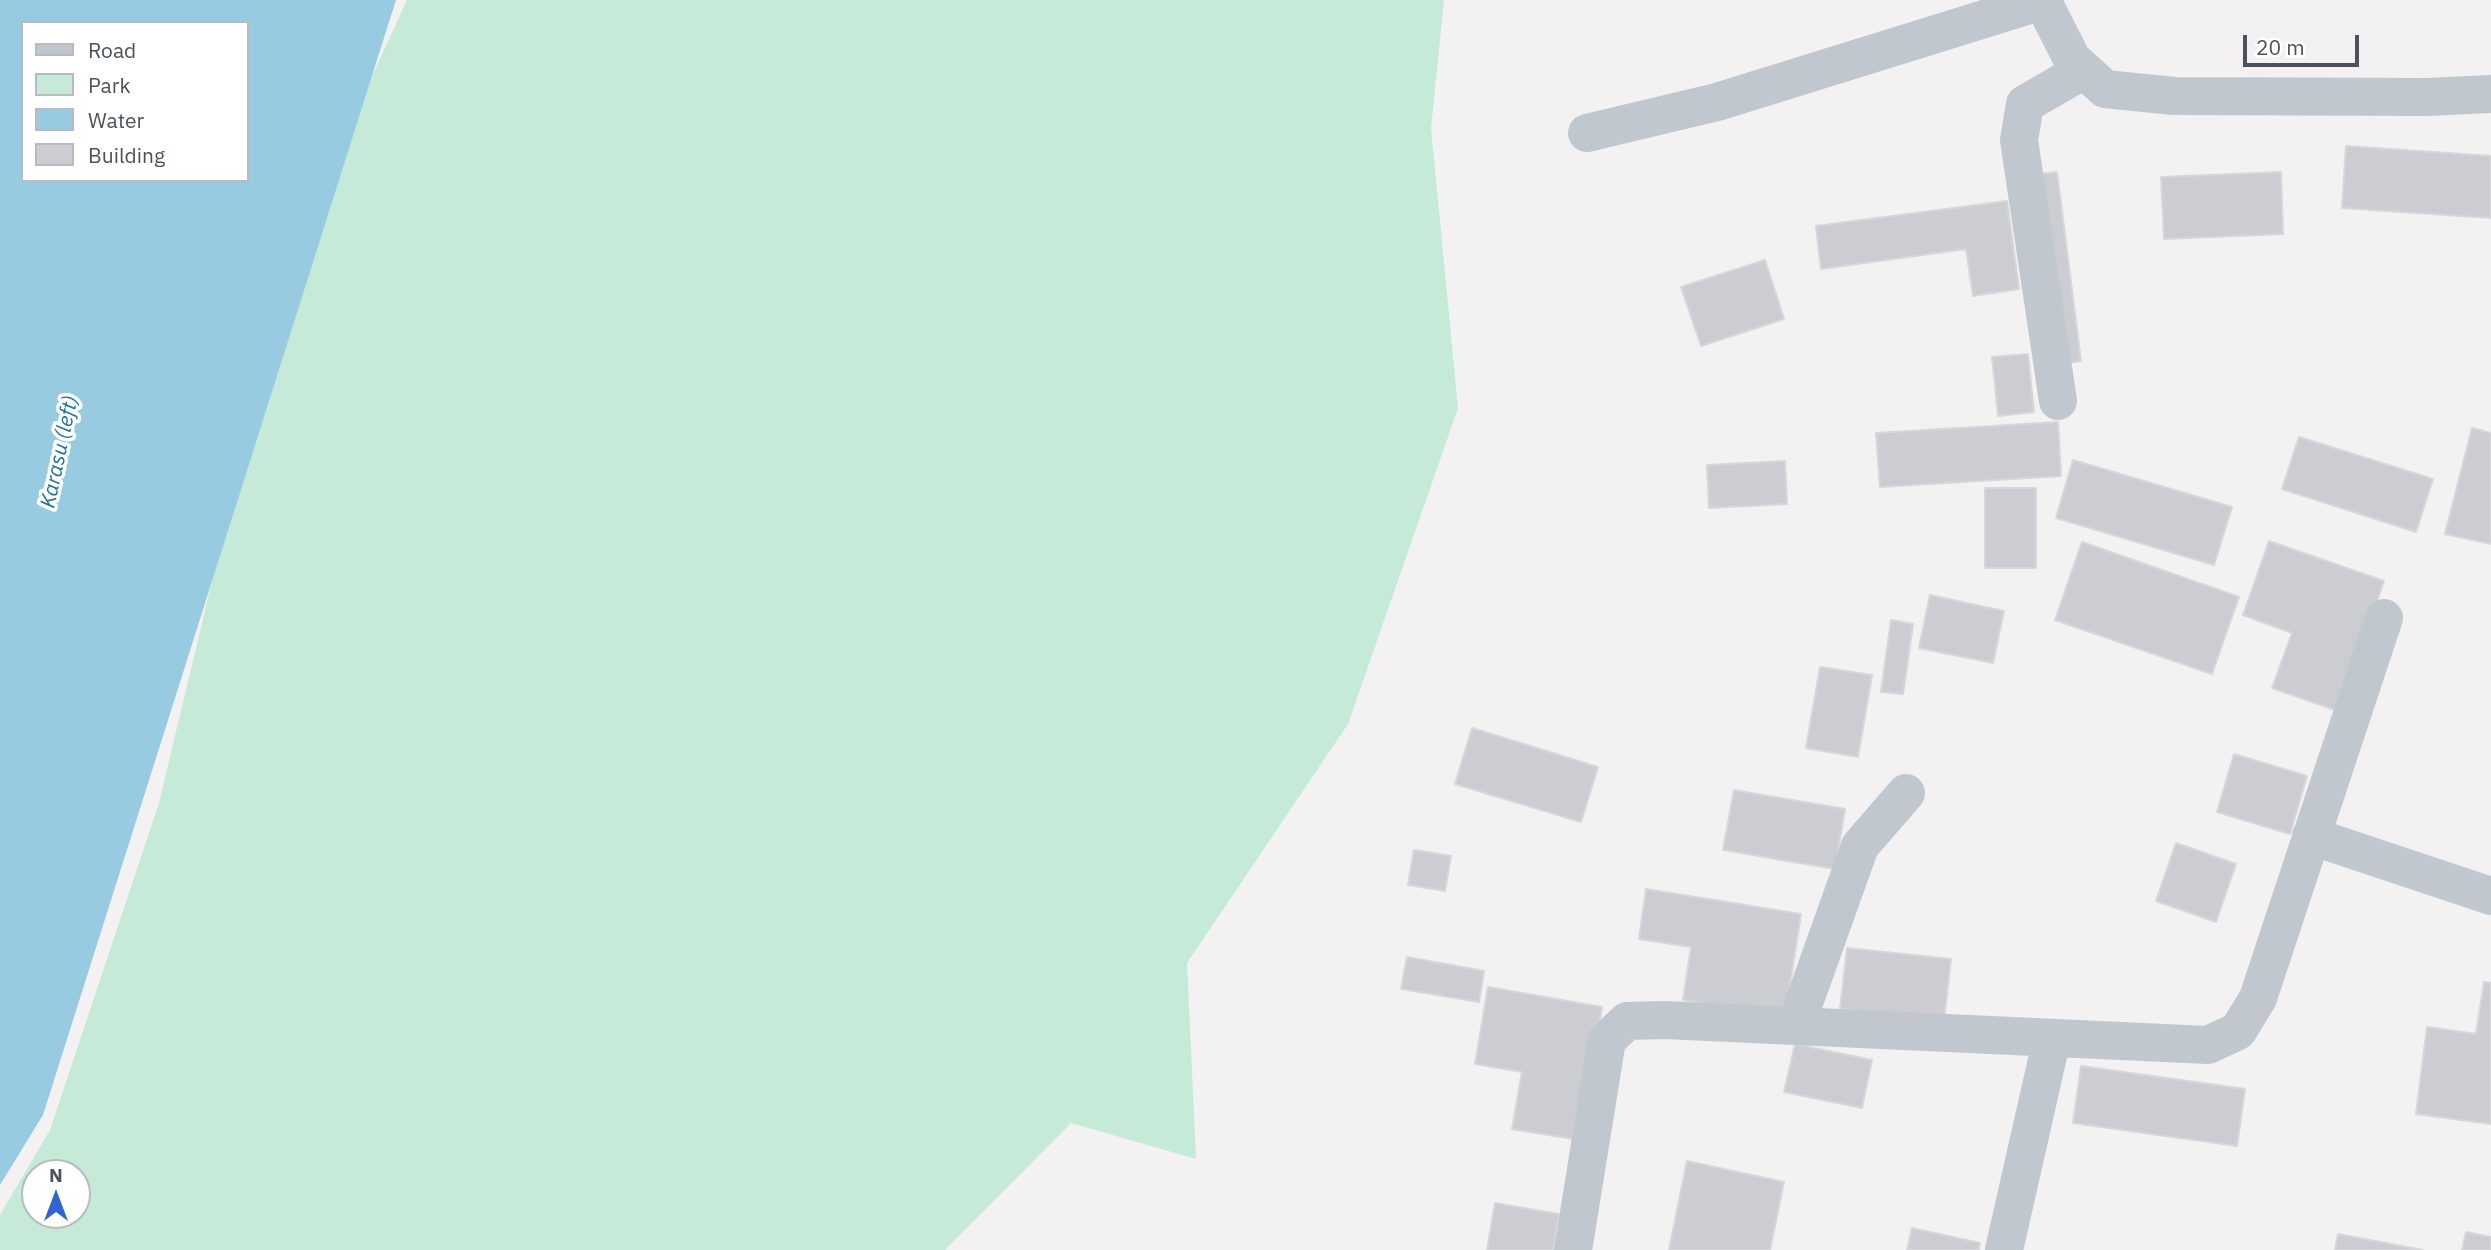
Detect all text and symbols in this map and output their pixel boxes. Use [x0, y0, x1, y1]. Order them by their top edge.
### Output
legend [21, 21, 248, 182]
scale bar [2246, 21, 2362, 65]
text: 20 m [2256, 33, 2305, 61]
text: Road [88, 36, 136, 64]
text: Park [88, 71, 131, 99]
text: Water [88, 106, 144, 134]
text: Building [88, 141, 165, 169]
water label: Karasu (left) [36, 394, 84, 510]
north arrow [21, 1159, 91, 1229]
text: N [49, 1163, 63, 1187]

